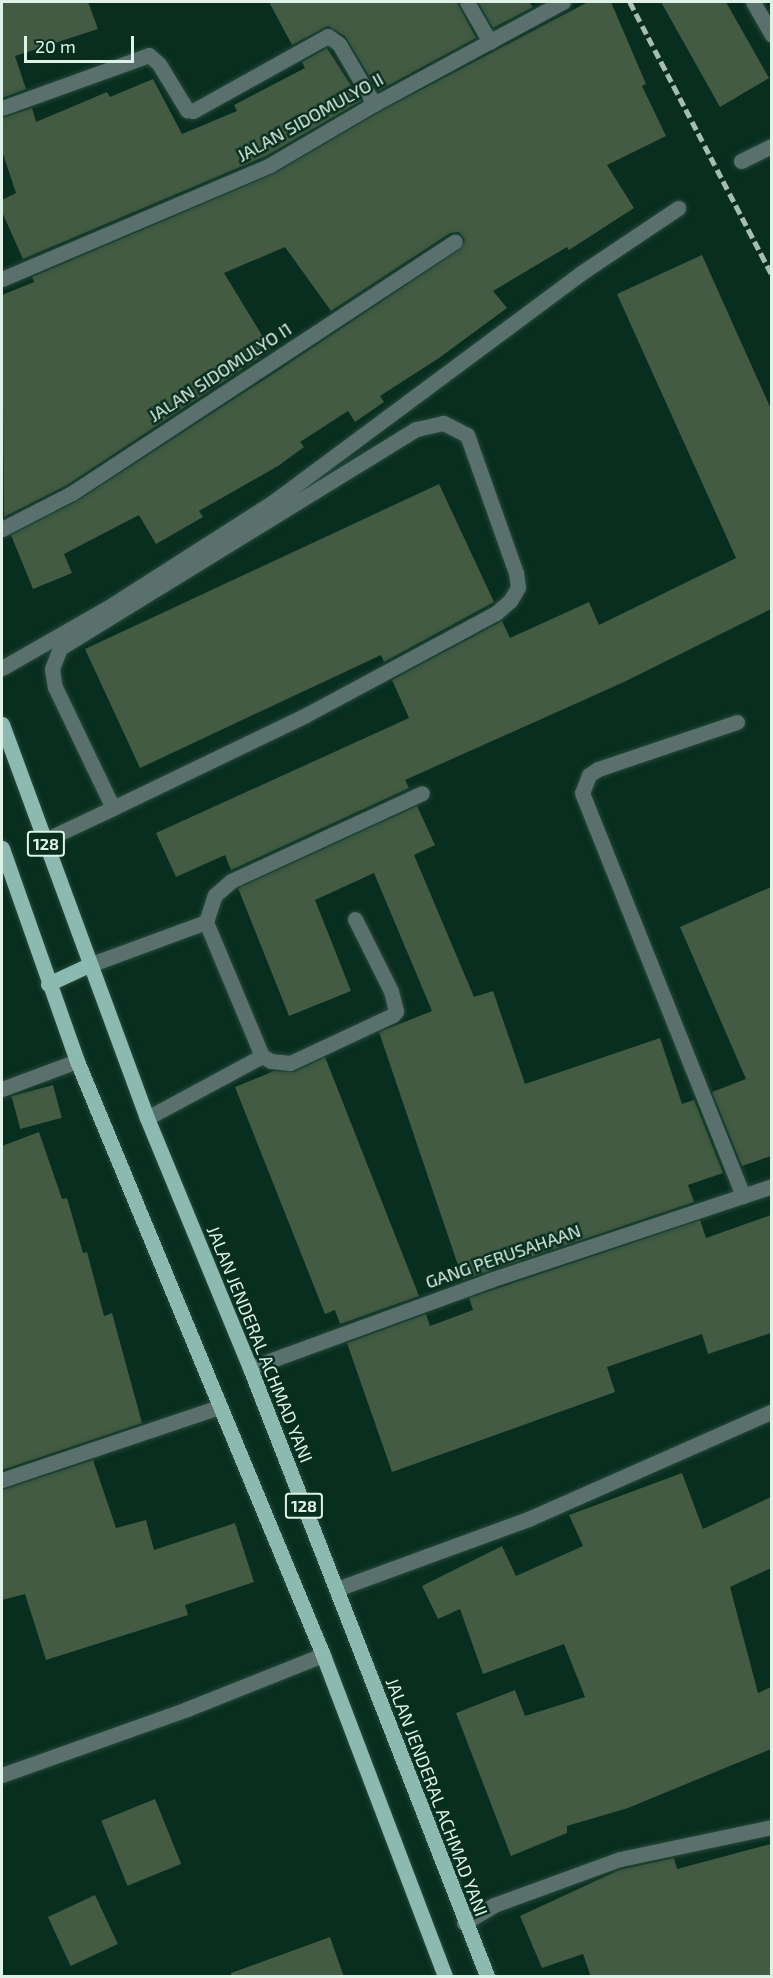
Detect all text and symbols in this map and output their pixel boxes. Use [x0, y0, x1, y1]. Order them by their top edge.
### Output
scale bar [27, 24, 136, 62]
text: 20 m [35, 35, 76, 57]
street label: JALAN SIDOMULYO II [233, 68, 387, 166]
street label: JALAN SIDOMULYO I1 [144, 318, 296, 426]
road number: 128 [26, 831, 66, 857]
street label: GANG PERUSAHAAN [423, 1219, 583, 1293]
street label: JALAN JENDERAL ACHMAD YANI [202, 1222, 318, 1466]
road number: 128 [284, 1493, 324, 1519]
street label: JALAN JENDERAL ACHMAD YANI [381, 1674, 493, 1920]

